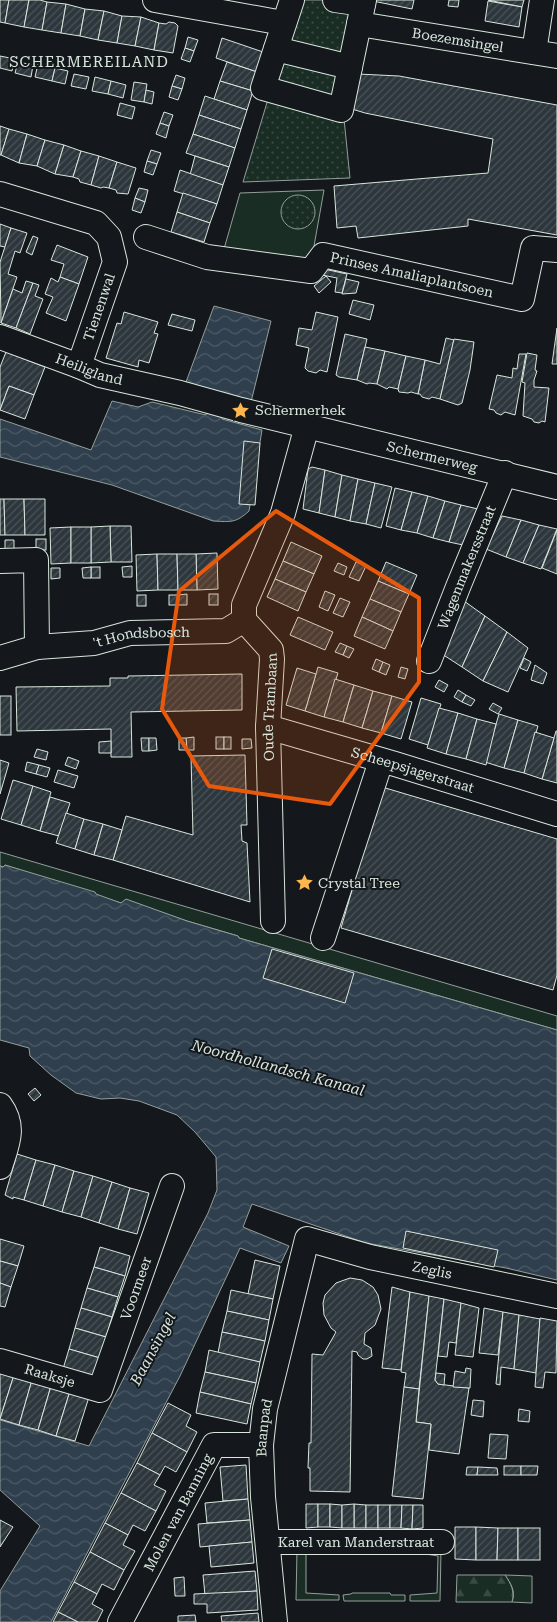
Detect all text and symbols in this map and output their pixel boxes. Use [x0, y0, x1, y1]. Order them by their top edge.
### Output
street label: Boezemsingel [411, 25, 505, 55]
district label: SCHERMEREILAND [9, 53, 169, 71]
street label: Prinses Amaliaplantsoen [329, 249, 495, 300]
street label: Tienenwal [80, 270, 118, 343]
street label: Heiligland [53, 350, 124, 388]
place icon: Schermerhek [231, 400, 251, 420]
place label: Schermerhek [255, 402, 346, 418]
street label: Schermerweg [385, 438, 479, 475]
street label: Wagenmakersstraat [434, 503, 499, 631]
street label: 't Hondsbosch [91, 624, 190, 651]
street label: Oude Trambaan [260, 652, 280, 761]
street label: Scheepsjagerstraat [350, 744, 476, 796]
place icon: Crystal Tree [294, 873, 314, 893]
place label: Crystal Tree [318, 875, 400, 891]
water label: Noordhollandsch Kanaal [189, 1036, 367, 1100]
street label: Voormeer [117, 1254, 155, 1322]
street label: Zeglis [411, 1258, 454, 1282]
water label: Baansingel [126, 1309, 180, 1389]
street label: Raaksje [23, 1361, 77, 1390]
street label: Baanpad [253, 1397, 275, 1457]
street label: Molen van Banning [140, 1451, 216, 1574]
street label: Karel van Manderstraat [278, 1534, 434, 1550]

